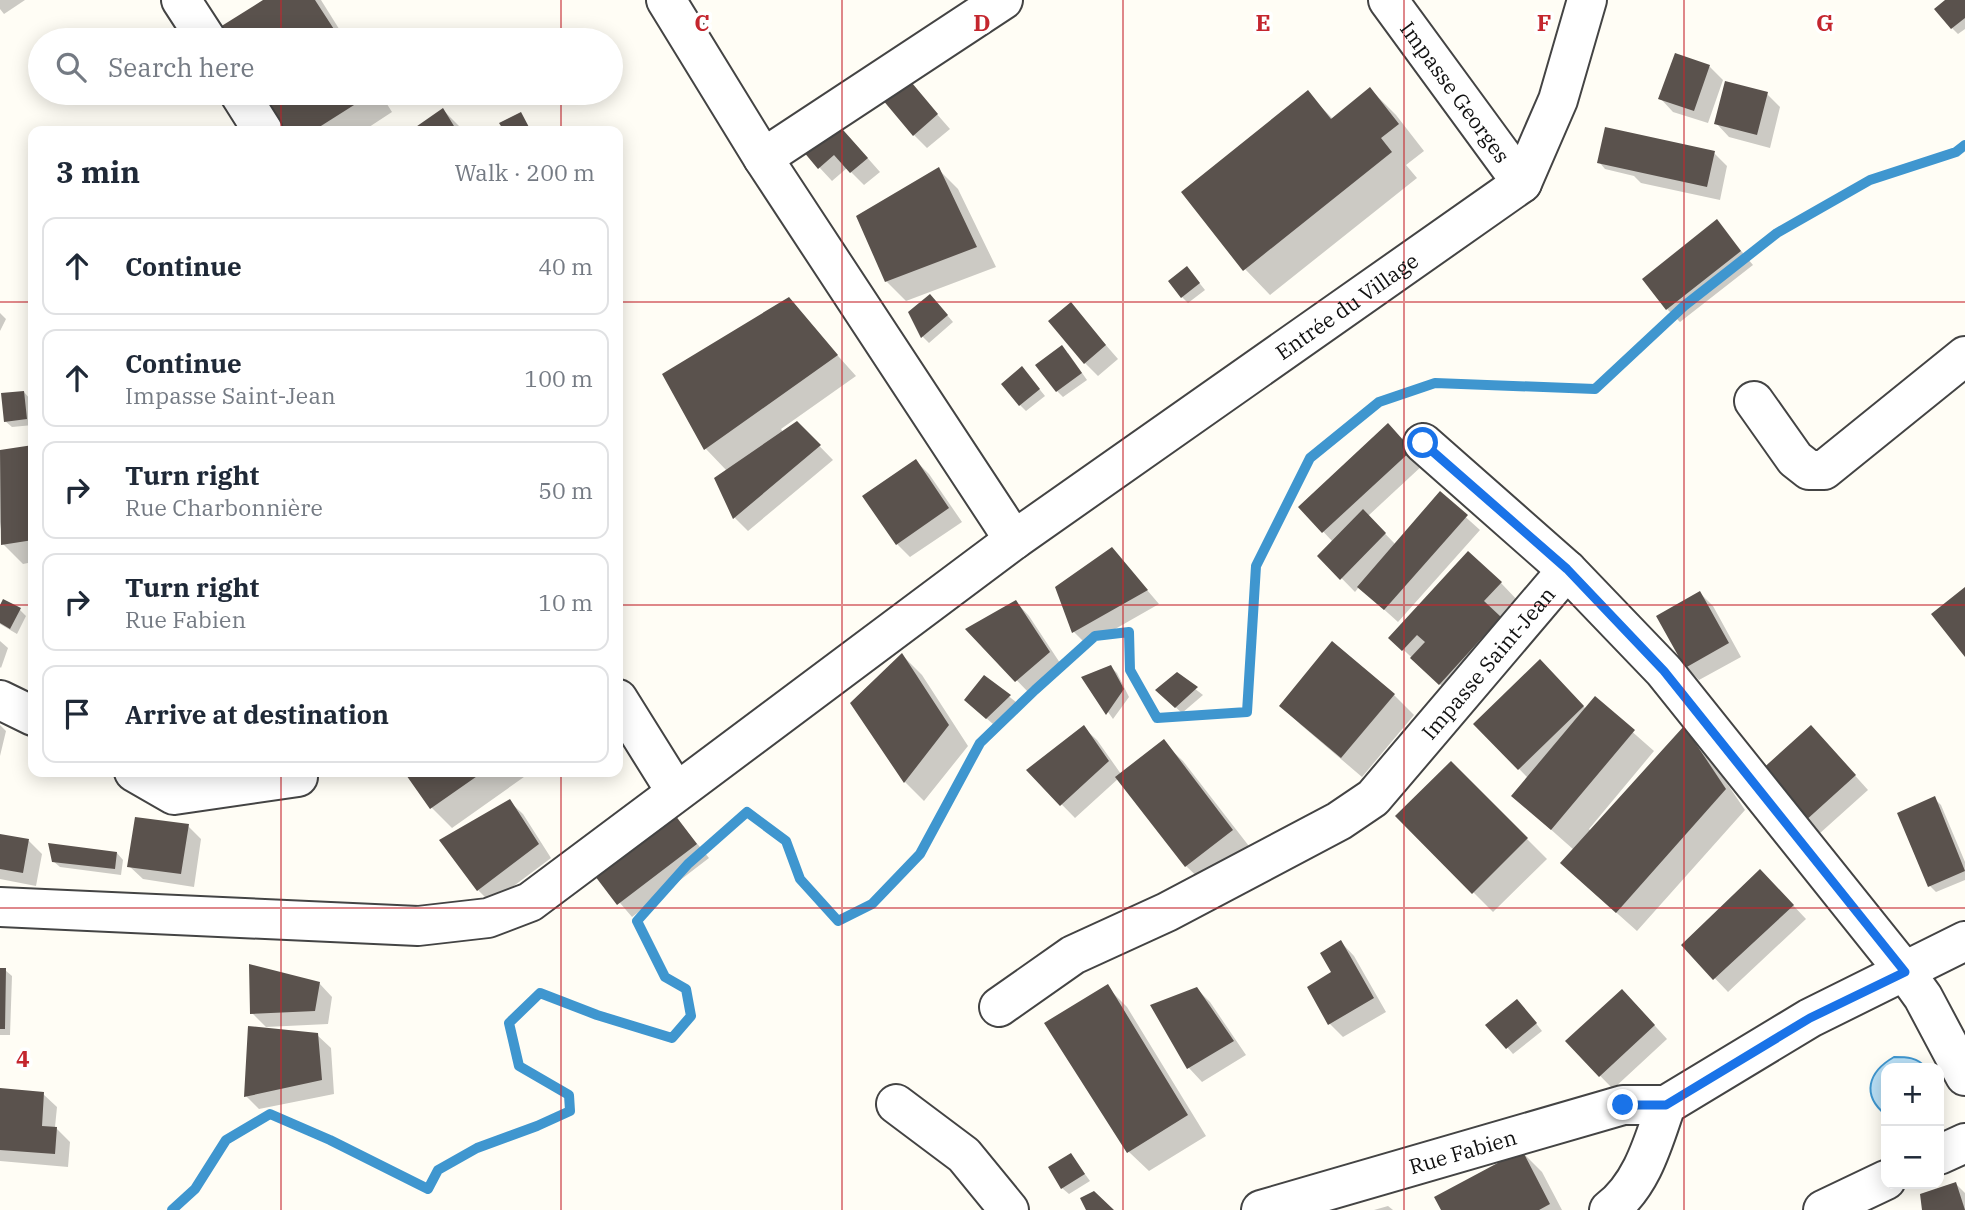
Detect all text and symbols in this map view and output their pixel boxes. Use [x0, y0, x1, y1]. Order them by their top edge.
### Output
text: C [694, 7, 710, 37]
text: D [973, 7, 991, 37]
text: E [1255, 7, 1271, 37]
text: F [1537, 7, 1551, 37]
text: G [1816, 7, 1834, 37]
street label: Impasse Georges [1394, 16, 1517, 168]
search box [28, 28, 623, 105]
icon: search [52, 48, 90, 86]
text: Search here [108, 50, 254, 84]
text: 3 min [56, 152, 140, 191]
text: Walk · 200 m [454, 157, 595, 187]
street label: Entrée du Village [1270, 246, 1424, 366]
icon: ahead [58, 247, 96, 285]
text: Continue [125, 249, 242, 283]
text: 40 m [538, 251, 593, 281]
text: Continue [125, 346, 242, 380]
icon: ahead [58, 359, 96, 397]
text: 100 m [524, 363, 593, 393]
text: Impasse Saint-Jean [125, 380, 336, 410]
route start [1407, 427, 1438, 458]
text: Turn right [125, 458, 259, 492]
icon: right [58, 471, 96, 509]
text: 50 m [538, 475, 593, 505]
text: Rue Charbonnière [125, 492, 323, 522]
text: Turn right [125, 570, 259, 604]
street label: Impasse Saint-Jean [1415, 580, 1561, 745]
icon: right [58, 583, 96, 621]
text: 10 m [538, 587, 593, 617]
text: Rue Fabien [125, 604, 246, 634]
icon: arrive [58, 695, 96, 733]
text: Arrive at destination [125, 697, 389, 731]
text: 4 [16, 1043, 30, 1073]
map controls [1881, 1063, 1944, 1189]
button: + [1881, 1063, 1944, 1126]
route end [1607, 1089, 1638, 1120]
street label: Rue Fabien [1406, 1123, 1520, 1180]
button: − [1881, 1126, 1944, 1189]

